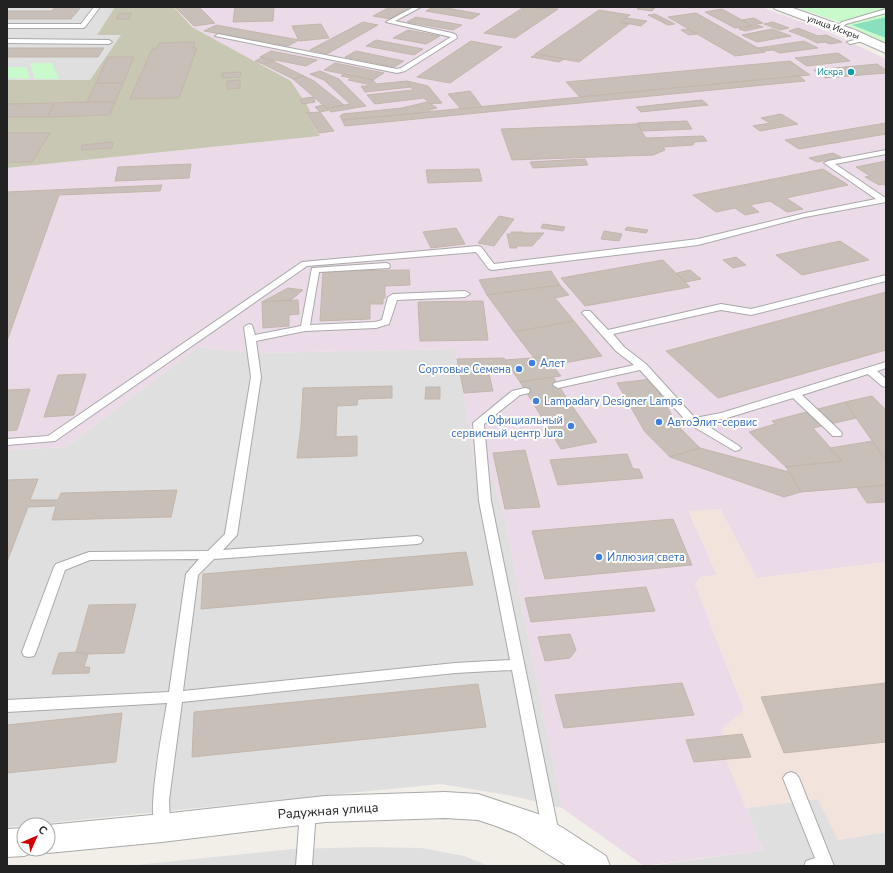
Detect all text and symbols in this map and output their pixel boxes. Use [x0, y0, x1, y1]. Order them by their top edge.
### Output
street label: улица Искры [805, 12, 861, 42]
place label: Искра [817, 66, 843, 78]
marker: Искра [846, 67, 856, 77]
place label: Алет [540, 356, 565, 371]
marker: Алет [527, 358, 537, 368]
place label: Сортовые Семена [418, 362, 511, 377]
marker: Сортовые Семена [514, 364, 524, 374]
place label: Lampadary Designer Lamps [544, 394, 683, 409]
marker: Lampadary Designer Lamps [531, 396, 541, 406]
place label: Официальный сервисный центр Jura [451, 413, 563, 441]
place label: АвтоЭлит-сервис [667, 415, 757, 430]
marker: АвтоЭлит-сервис [654, 417, 664, 427]
marker: Официальный сервисный центр Jura [566, 421, 576, 431]
place label: Иллюзия света [607, 550, 685, 565]
marker: Иллюзия света [594, 552, 604, 562]
street label: Радужная улица [277, 798, 379, 824]
north arrow [16, 817, 56, 857]
text: С [35, 822, 51, 839]

